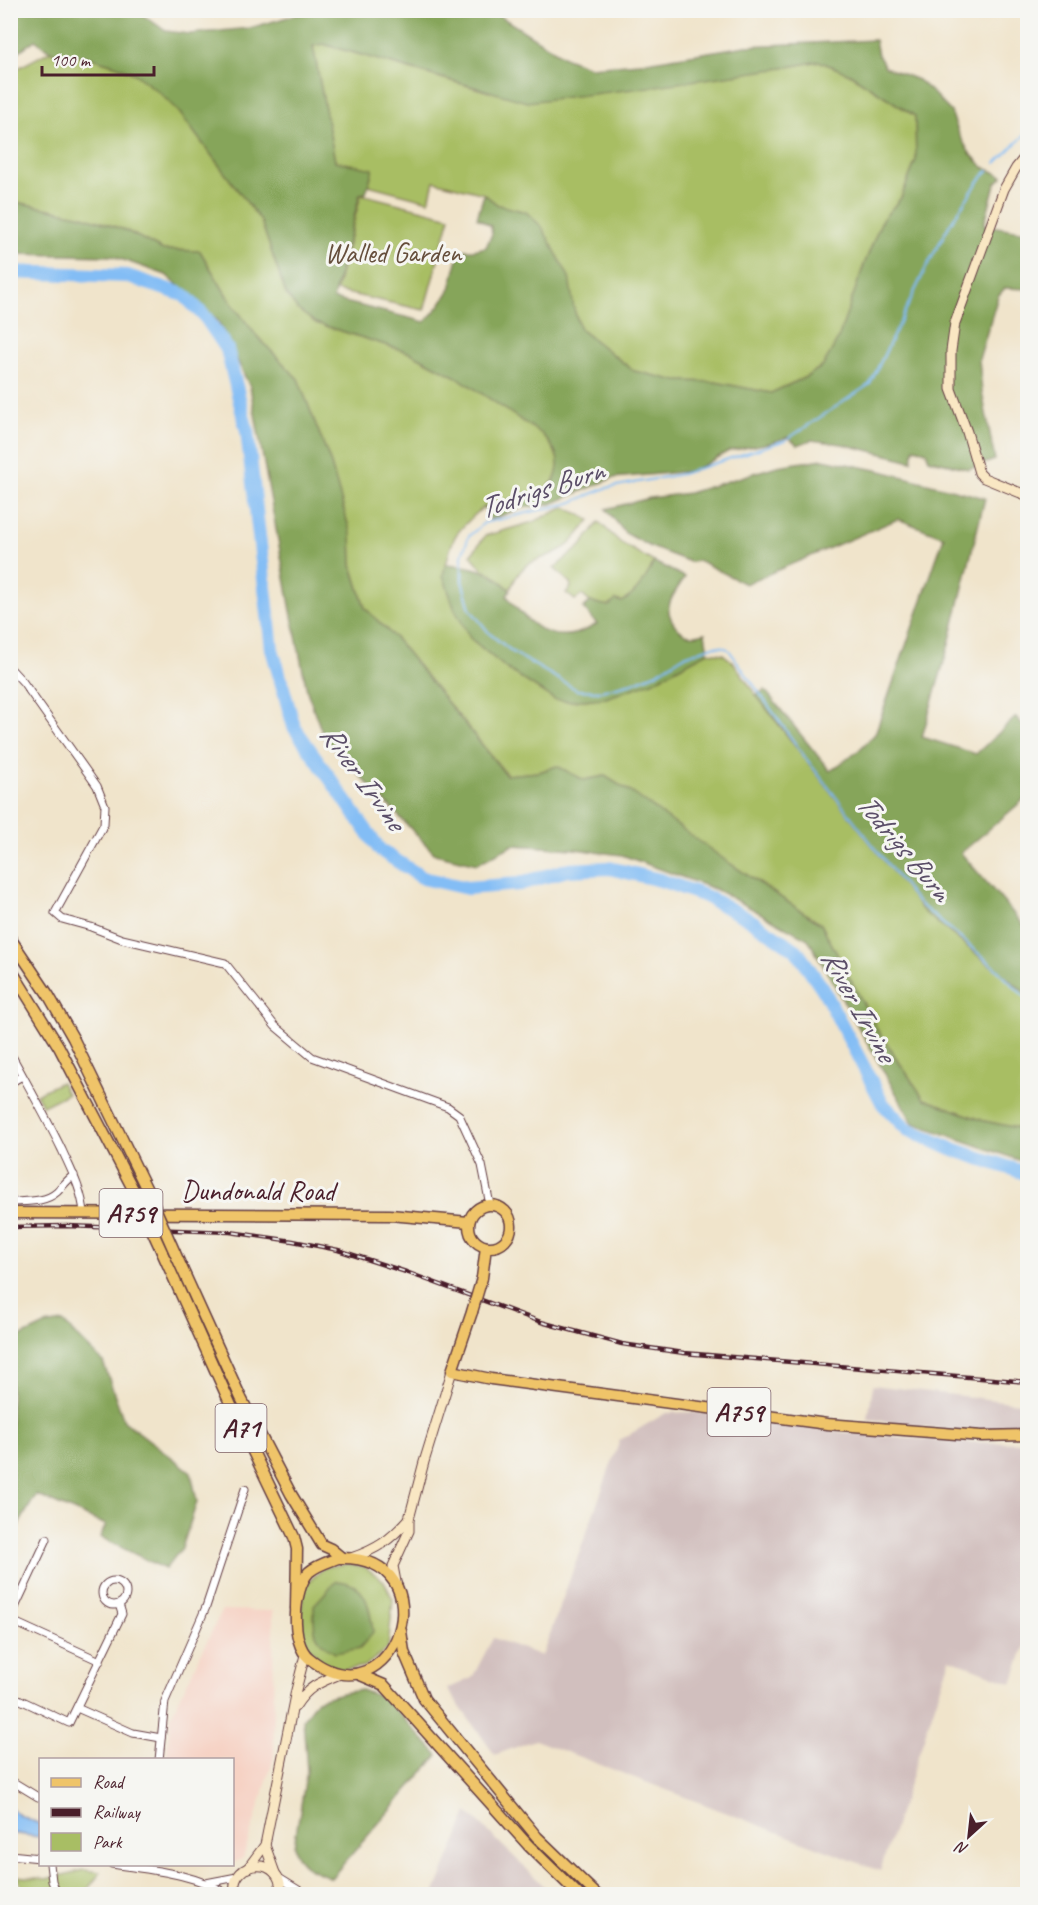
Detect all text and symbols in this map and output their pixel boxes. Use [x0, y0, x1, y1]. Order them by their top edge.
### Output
scale bar [42, 39, 154, 77]
text: 100 m [51, 49, 92, 71]
park label: Walled Garden [325, 235, 463, 270]
water label: Todrigs Burn [474, 450, 611, 527]
water label: River Irvine [312, 717, 417, 841]
water label: Todrigs Burn [848, 785, 962, 911]
water label: River Irvine [813, 943, 907, 1071]
street label: Dundonald Road [181, 1173, 339, 1208]
road number: A759 [100, 1189, 162, 1237]
road number: A759 [708, 1388, 771, 1436]
road number: A71 [216, 1404, 266, 1452]
legend [39, 1758, 234, 1866]
text: Road [93, 1771, 126, 1793]
text: Railway [93, 1801, 141, 1823]
north arrow [939, 1806, 999, 1866]
text: Park [93, 1831, 123, 1853]
text: N [951, 1836, 972, 1860]

